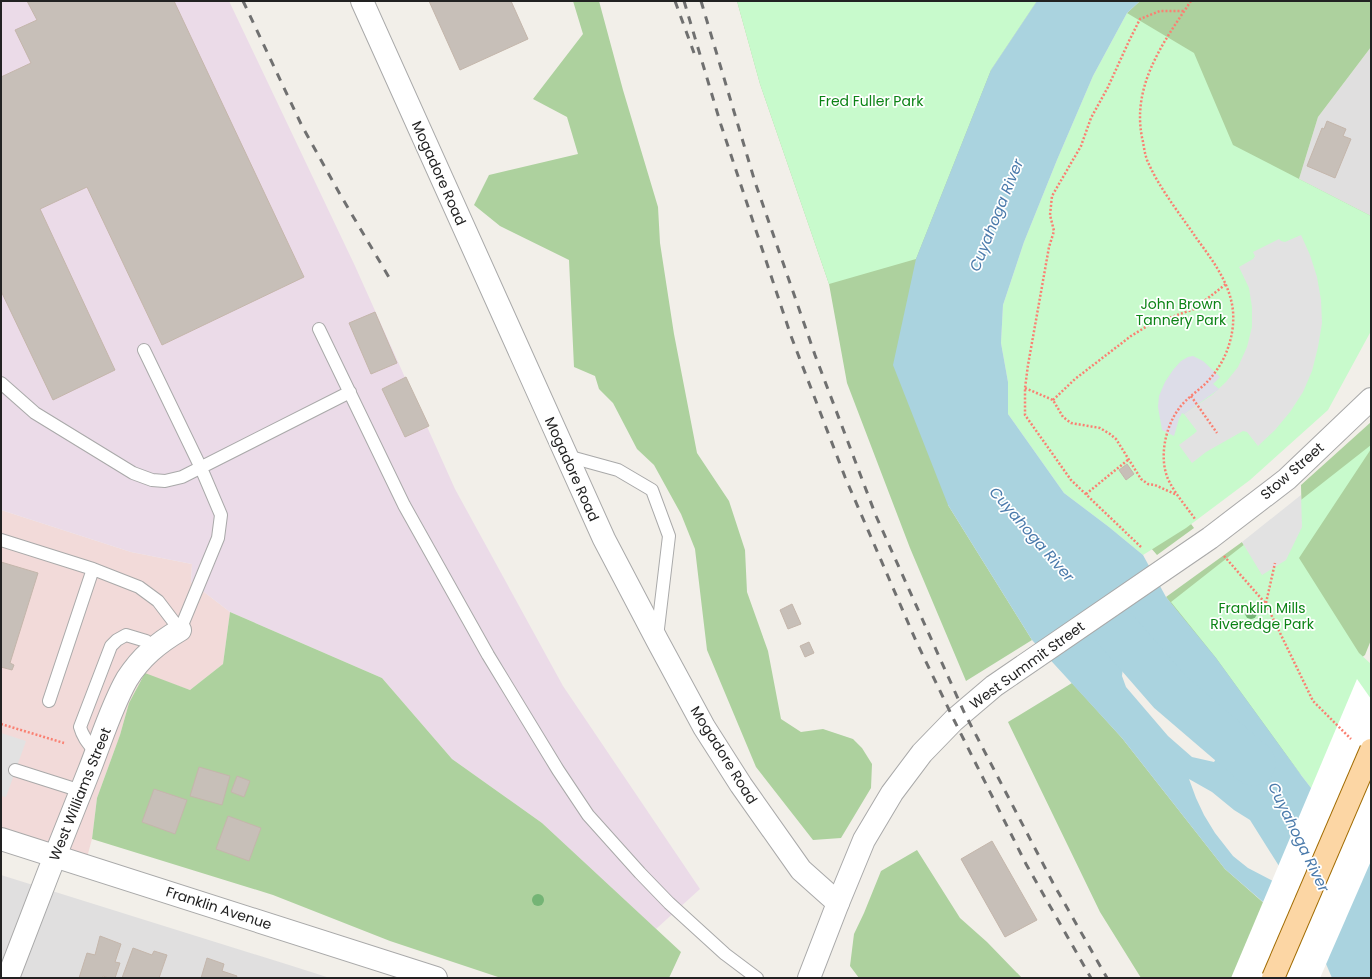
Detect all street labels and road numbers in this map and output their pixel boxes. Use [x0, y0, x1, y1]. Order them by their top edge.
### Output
street label: Mogadore Road [407, 118, 471, 228]
street label: Mogadore Road [540, 414, 604, 524]
street label: Stow Street [1256, 438, 1328, 504]
street label: West Summit Street [965, 616, 1089, 714]
street label: Mogadore Road [686, 702, 762, 808]
street label: West Williams Street [44, 724, 116, 864]
street label: Franklin Avenue [164, 881, 275, 935]

